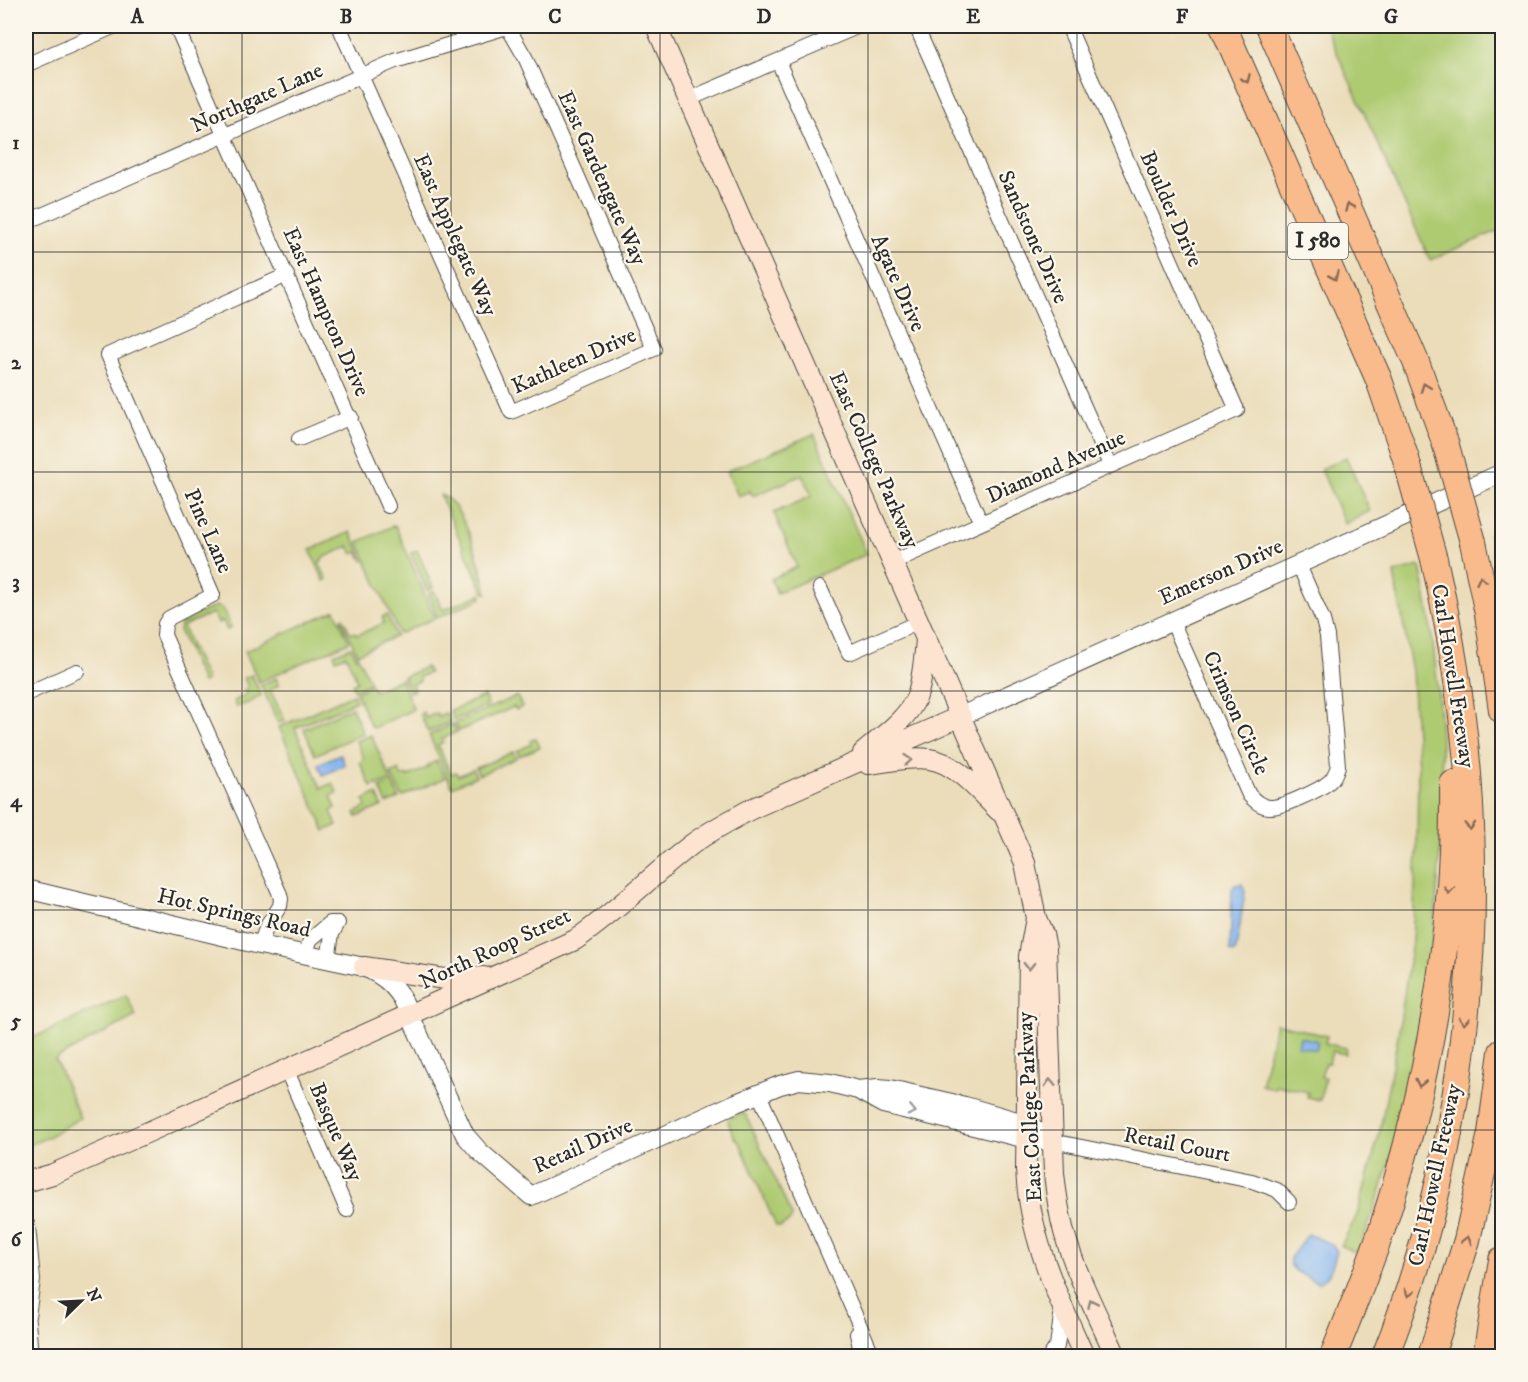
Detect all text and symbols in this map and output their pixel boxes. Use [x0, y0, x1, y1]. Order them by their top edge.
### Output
text: A [130, 5, 145, 30]
text: B [340, 5, 352, 30]
text: C [548, 5, 562, 30]
text: D [757, 5, 772, 30]
text: E [966, 5, 980, 30]
text: F [1176, 5, 1189, 30]
text: G [1384, 5, 1398, 30]
street label: Northgate Lane [187, 57, 327, 139]
one-way arrow [1239, 73, 1251, 84]
street label: East Gardengate Way [551, 87, 653, 270]
text: 1 [12, 131, 20, 156]
street label: Boulder Drive [1133, 147, 1209, 271]
street label: East Applegate Way [407, 150, 503, 321]
street label: Sandstone Drive [992, 166, 1074, 308]
one-way arrow [1344, 202, 1356, 213]
street label: East Hampton Drive [277, 223, 375, 401]
road number: I 580 [1288, 223, 1348, 259]
street label: Agate Drive [865, 230, 931, 336]
one-way arrow [1327, 270, 1339, 281]
street label: Kathleen Drive [508, 322, 640, 400]
text: 2 [11, 351, 22, 376]
street label: East College Parkway [823, 367, 925, 553]
one-way arrow [1419, 382, 1432, 392]
street label: Diamond Avenue [982, 424, 1130, 510]
street label: Pine Lane [177, 485, 239, 577]
street label: Emerson Drive [1155, 533, 1287, 611]
text: 3 [12, 570, 20, 595]
one-way arrow [1475, 576, 1488, 586]
street label: Carl Howell Freeway [1425, 582, 1481, 770]
street label: Crimson Circle [1197, 647, 1275, 779]
one-way arrow [904, 754, 913, 767]
text: 4 [10, 789, 23, 814]
one-way arrow [1464, 821, 1477, 830]
street label: Hot Springs Road [155, 882, 313, 944]
one-way arrow [1443, 886, 1456, 895]
street label: North Roop Street [415, 902, 575, 996]
one-way arrow [1023, 962, 1035, 971]
text: 5 [10, 1009, 21, 1034]
street label: East College Parkway [1011, 1010, 1048, 1203]
one-way arrow [1458, 1016, 1471, 1025]
one-way arrow [1043, 1078, 1056, 1087]
one-way arrow [1414, 1078, 1427, 1088]
street label: Basque Way [303, 1079, 369, 1186]
street label: Carl Howell Freeway [1402, 1081, 1468, 1269]
one-way arrow [907, 1104, 917, 1117]
street label: Retail Drive [529, 1112, 637, 1180]
street label: Retail Court [1121, 1121, 1233, 1169]
text: 6 [11, 1228, 23, 1253]
one-way arrow [1459, 1235, 1472, 1245]
north arrow [51, 1271, 111, 1331]
text: N [82, 1285, 106, 1305]
one-way arrow [1404, 1288, 1416, 1298]
one-way arrow [1087, 1298, 1099, 1309]

